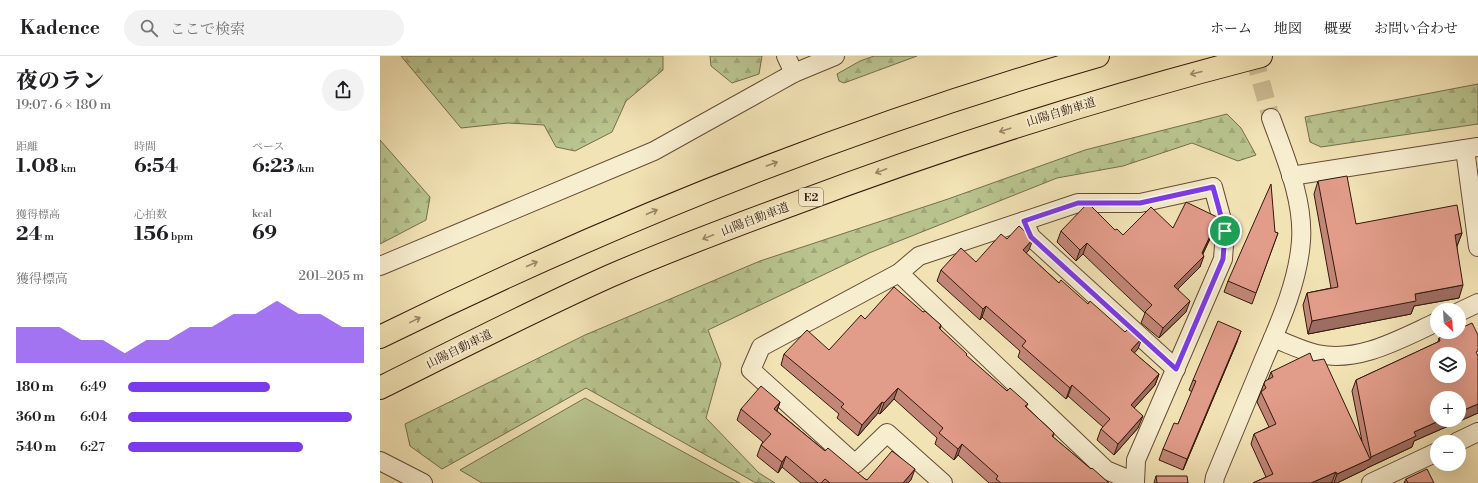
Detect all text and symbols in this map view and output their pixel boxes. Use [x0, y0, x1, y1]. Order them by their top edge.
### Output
search box [124, 10, 404, 46]
text: Kadence [20, 16, 100, 40]
icon: search [138, 17, 160, 39]
text: ここで検索 [170, 20, 245, 39]
text: ホーム [1210, 20, 1252, 38]
text: 地図 [1274, 20, 1302, 38]
text: 概要 [1324, 20, 1352, 38]
text: お問い合わせ [1374, 20, 1458, 38]
text: 夜のラン [16, 68, 104, 95]
button: share [322, 69, 364, 111]
one-way arrow [1190, 69, 1203, 77]
street label: 山陽自動車道 [1025, 95, 1098, 130]
text: 19:07 · 6 × 180 m [16, 97, 111, 113]
one-way arrow [998, 127, 1011, 134]
text: 距離 [16, 140, 38, 154]
text: 時間 [134, 140, 156, 154]
text: ペース [252, 140, 284, 154]
text: 1.08 [16, 154, 59, 179]
text: 6:54 [134, 154, 178, 179]
text: 6:23 [252, 154, 295, 179]
one-way arrow [766, 160, 778, 168]
text: km [59, 162, 76, 176]
text: /km [295, 162, 314, 176]
one-way arrow [876, 167, 888, 175]
road number: E2 [799, 188, 823, 206]
street label: 山陽自動車道 [719, 200, 791, 239]
text: kcal [252, 207, 272, 221]
text: 獲得標高 [16, 208, 60, 222]
text: 心拍数 [134, 208, 167, 222]
one-way arrow [645, 208, 657, 216]
pin [1208, 214, 1242, 248]
icon: arrive [1214, 220, 1236, 242]
text: 69 [252, 221, 277, 246]
text: 24 [16, 222, 42, 247]
text: 156 [134, 222, 169, 247]
text: m [42, 230, 54, 244]
text: bpm [169, 230, 193, 244]
one-way arrow [702, 234, 714, 242]
one-way arrow [526, 260, 538, 268]
text: 201–205 m [299, 268, 364, 284]
text: 獲得標高 [16, 271, 68, 287]
north arrow [1430, 303, 1466, 339]
map controls [1430, 303, 1466, 471]
one-way arrow [409, 316, 421, 323]
street label: 山陽自動車道 [424, 327, 495, 372]
button: layers [1430, 347, 1466, 383]
text: 180 m [16, 379, 54, 395]
text: 6:49 [80, 379, 106, 395]
button: + [1430, 391, 1466, 427]
text: 360 m [16, 409, 55, 425]
text: 6:04 [80, 409, 107, 425]
button: − [1430, 435, 1466, 471]
text: 540 m [16, 439, 56, 455]
text: 6:27 [80, 439, 105, 455]

